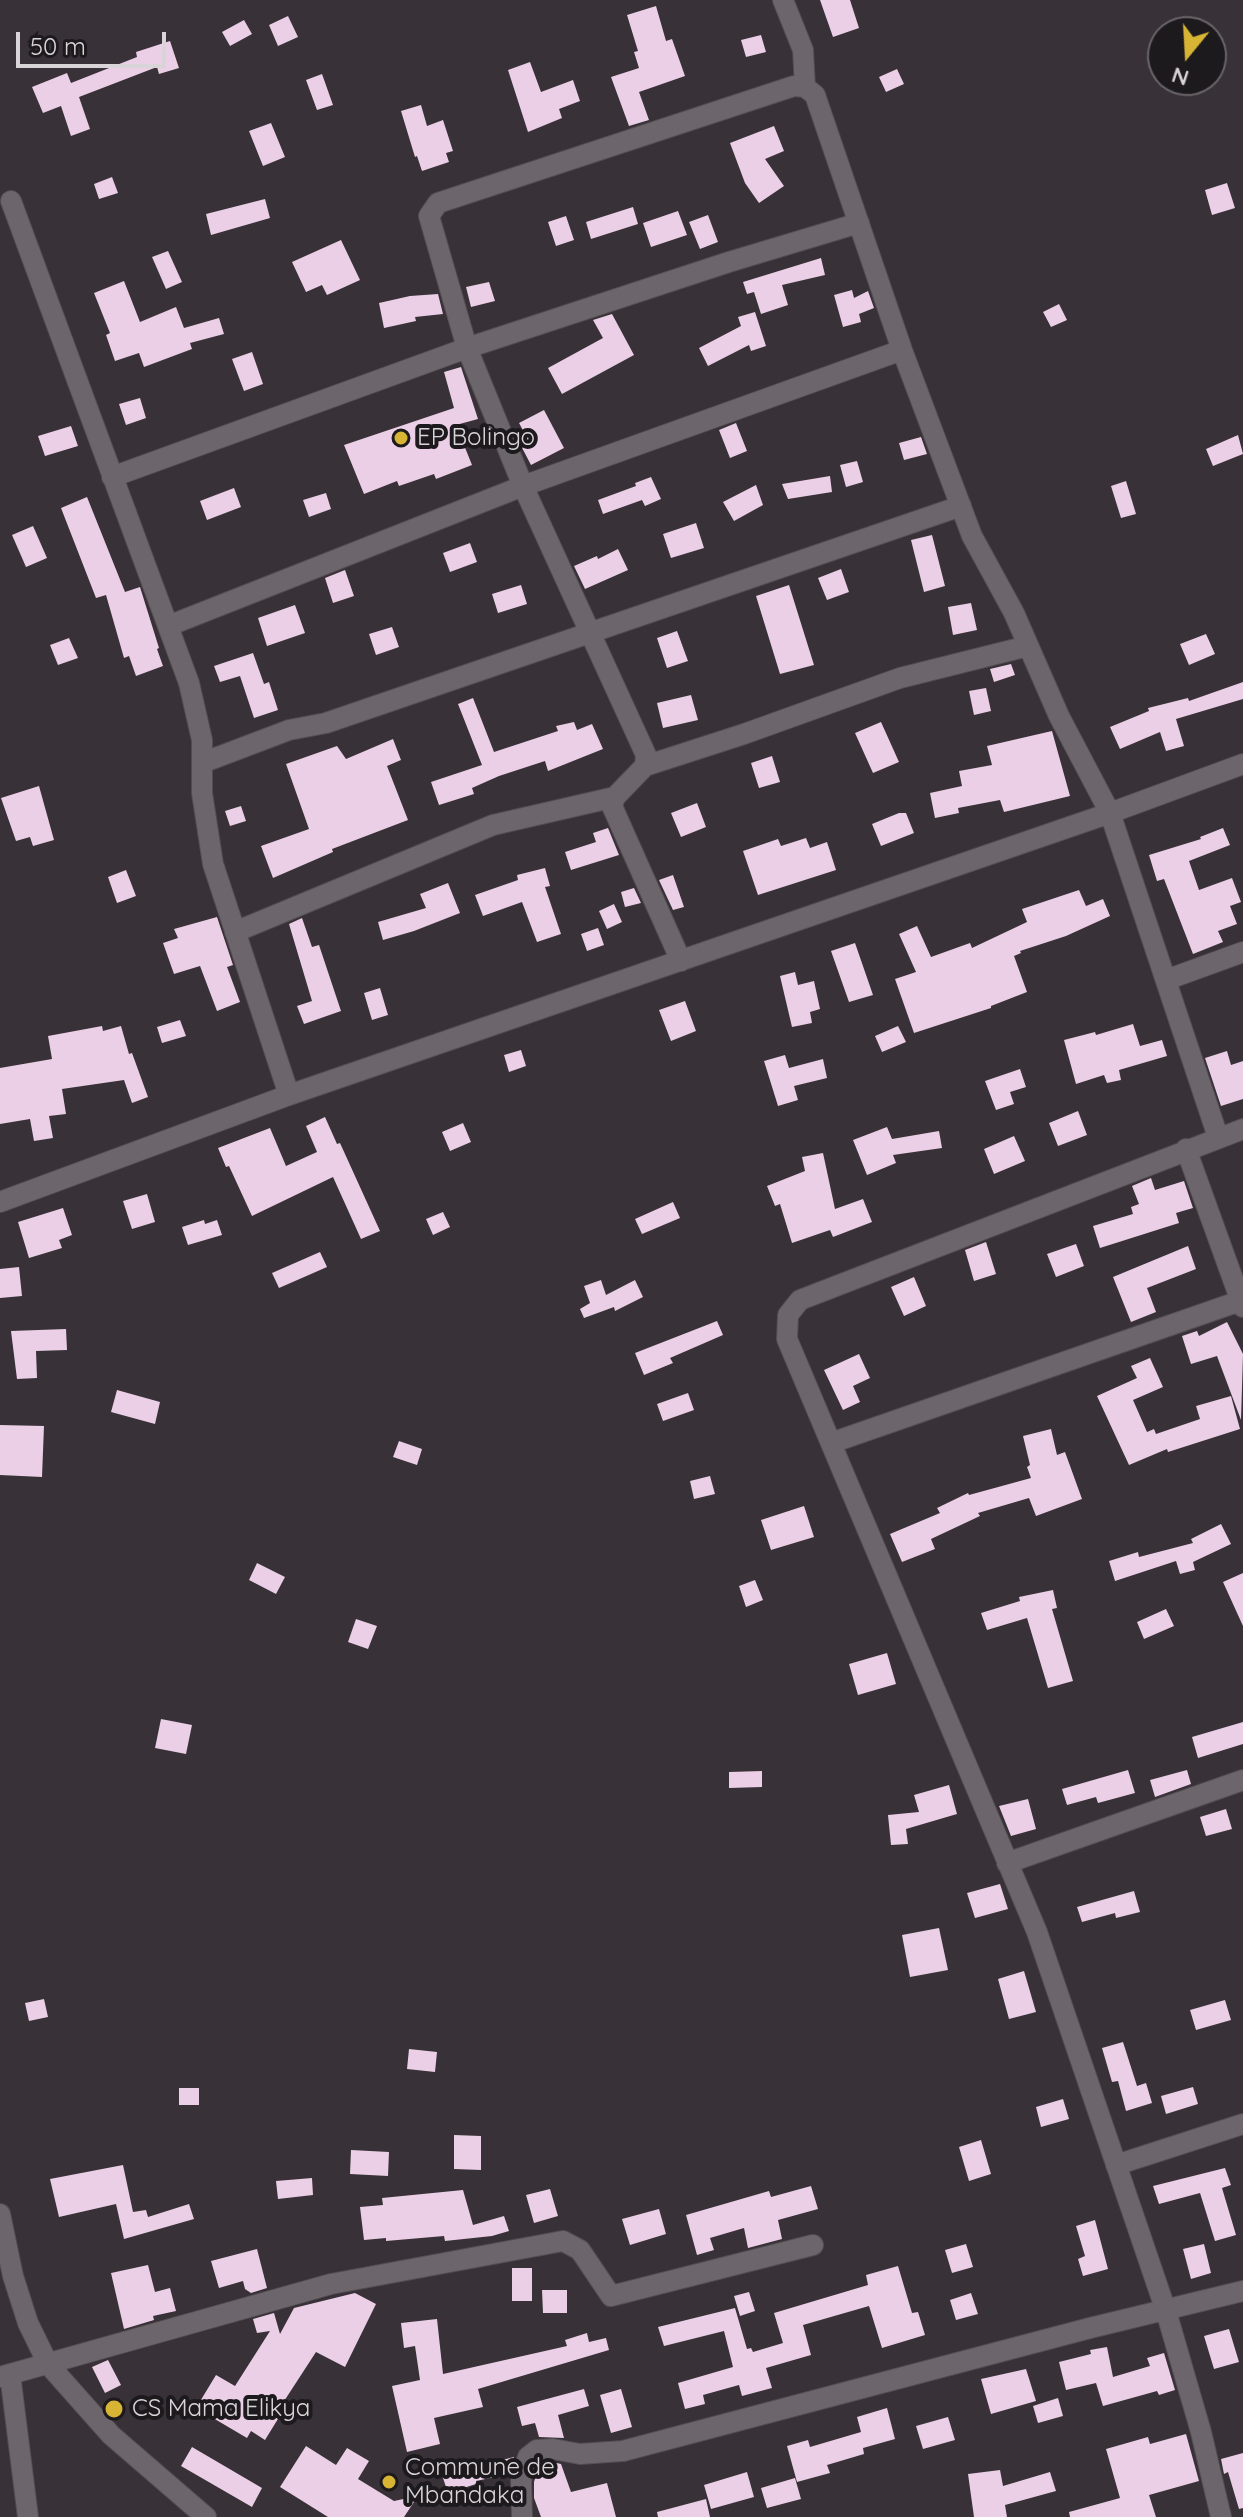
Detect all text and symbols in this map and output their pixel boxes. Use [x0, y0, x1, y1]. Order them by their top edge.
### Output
scale bar [20, 16, 170, 66]
north arrow [1147, 16, 1227, 96]
text: 50 m [30, 31, 86, 61]
text: N [1168, 61, 1192, 93]
place label: EP Bolingo [417, 424, 535, 452]
marker: EP Bolingo [392, 429, 410, 447]
place label: CS Mama Elikya [132, 2395, 310, 2423]
marker: CS Mama Elikya [103, 2398, 125, 2420]
place label: Commune de Mbandaka [405, 2454, 555, 2510]
marker: Commune de Mbandaka [380, 2473, 398, 2491]

